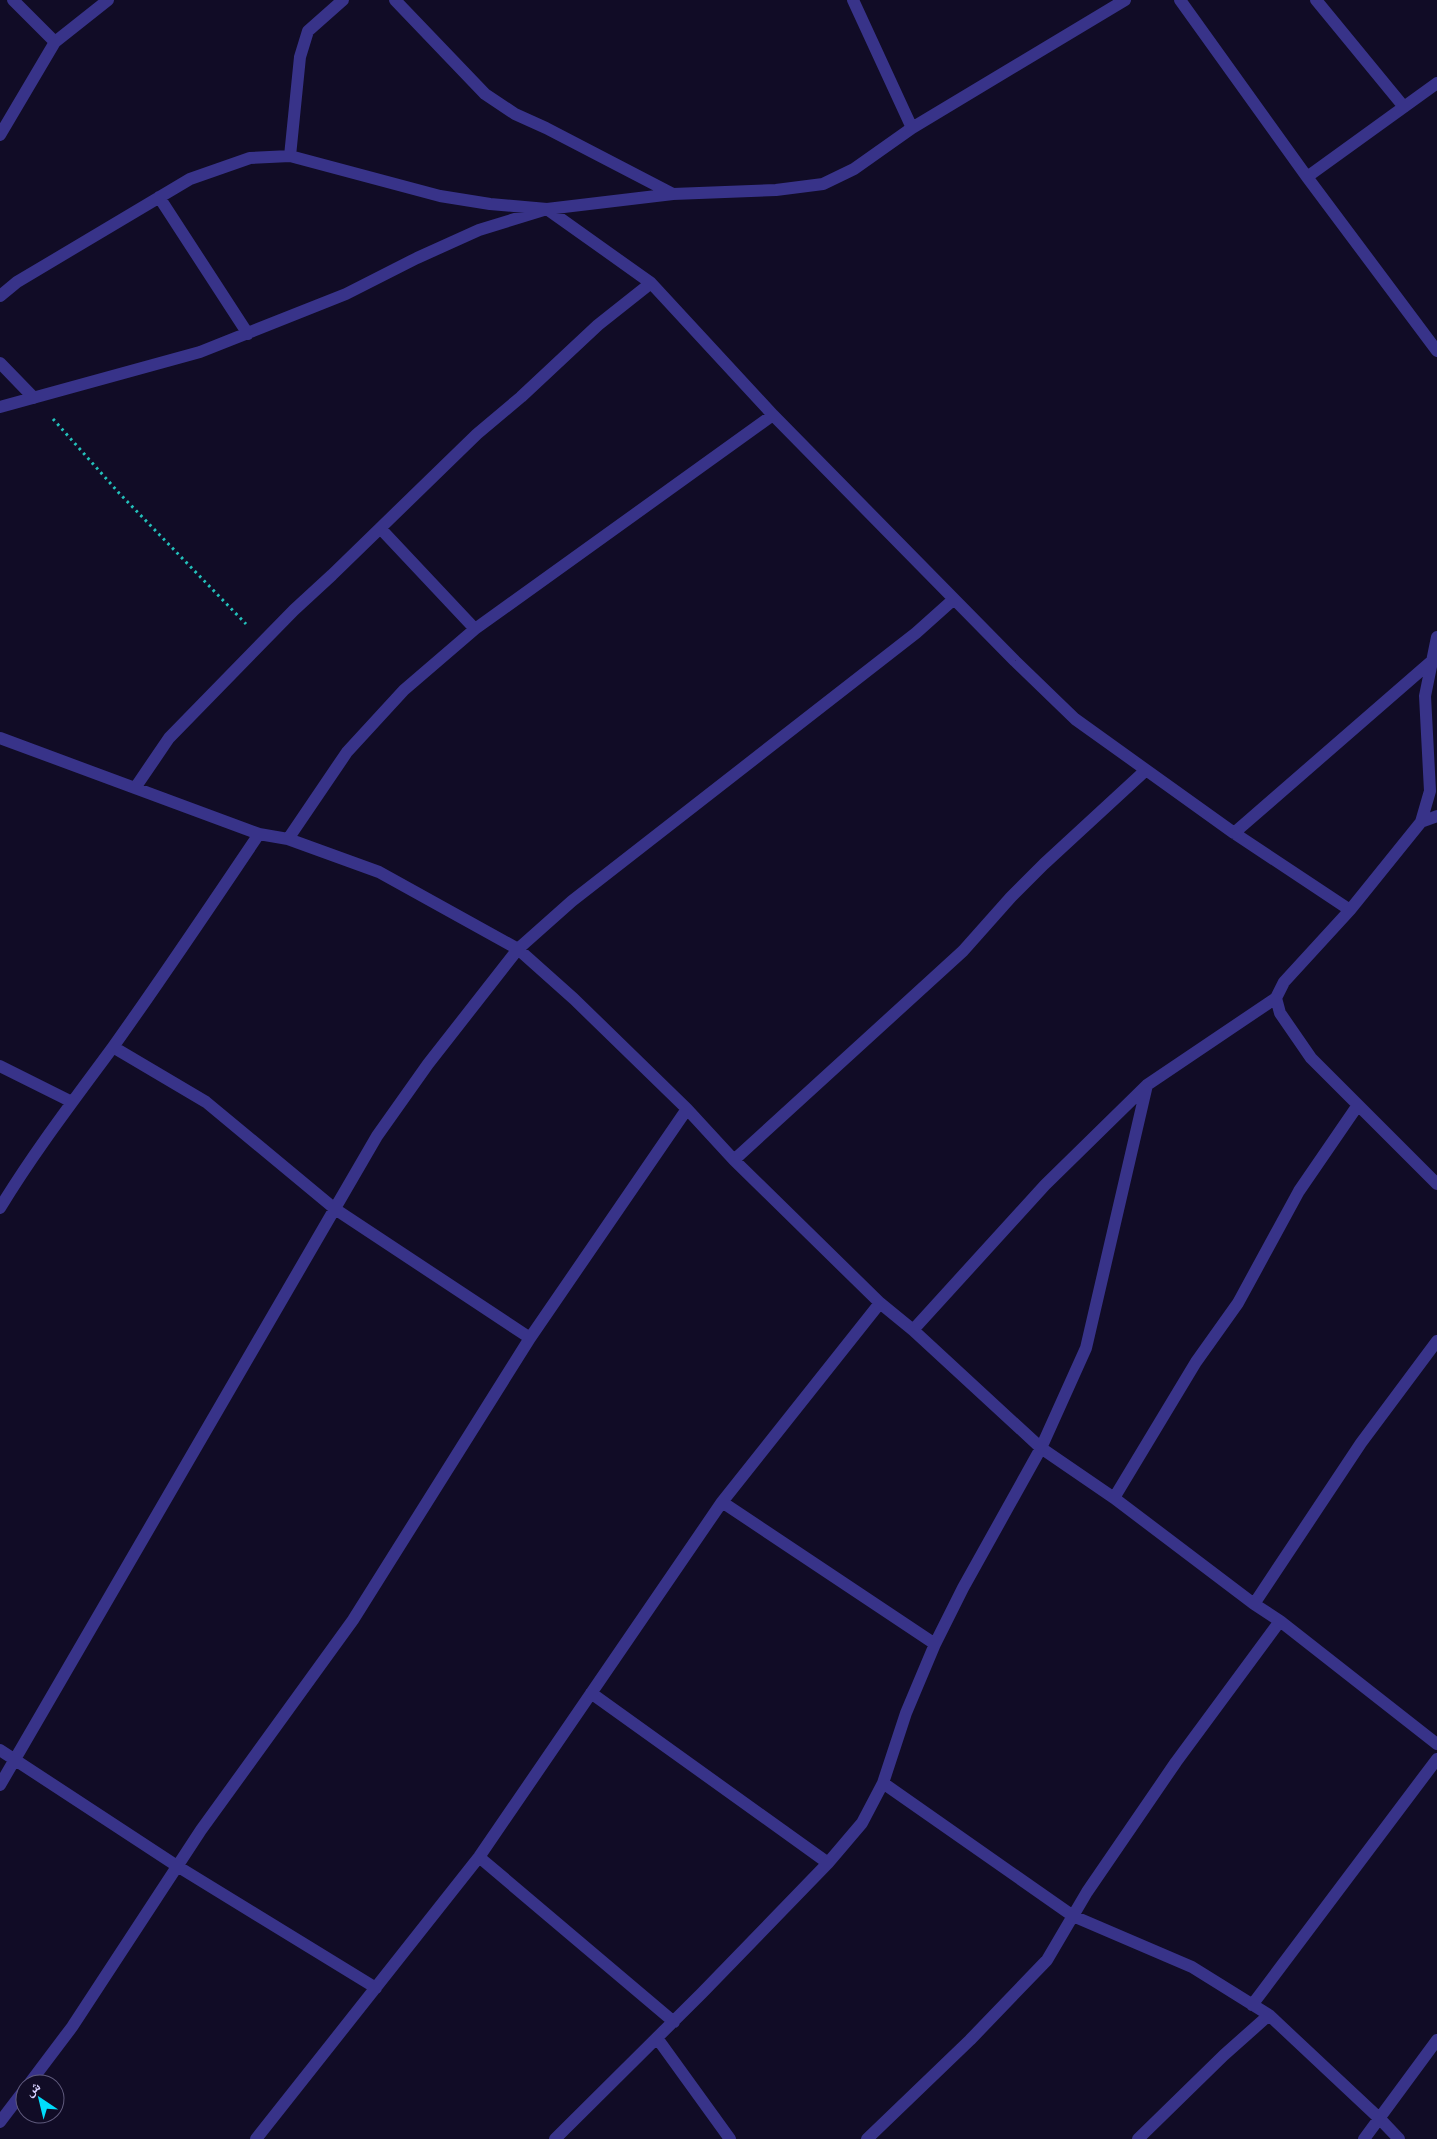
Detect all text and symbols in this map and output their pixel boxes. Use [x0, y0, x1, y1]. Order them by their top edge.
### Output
north arrow [15, 2074, 65, 2124]
text: ش [22, 2078, 44, 2101]

